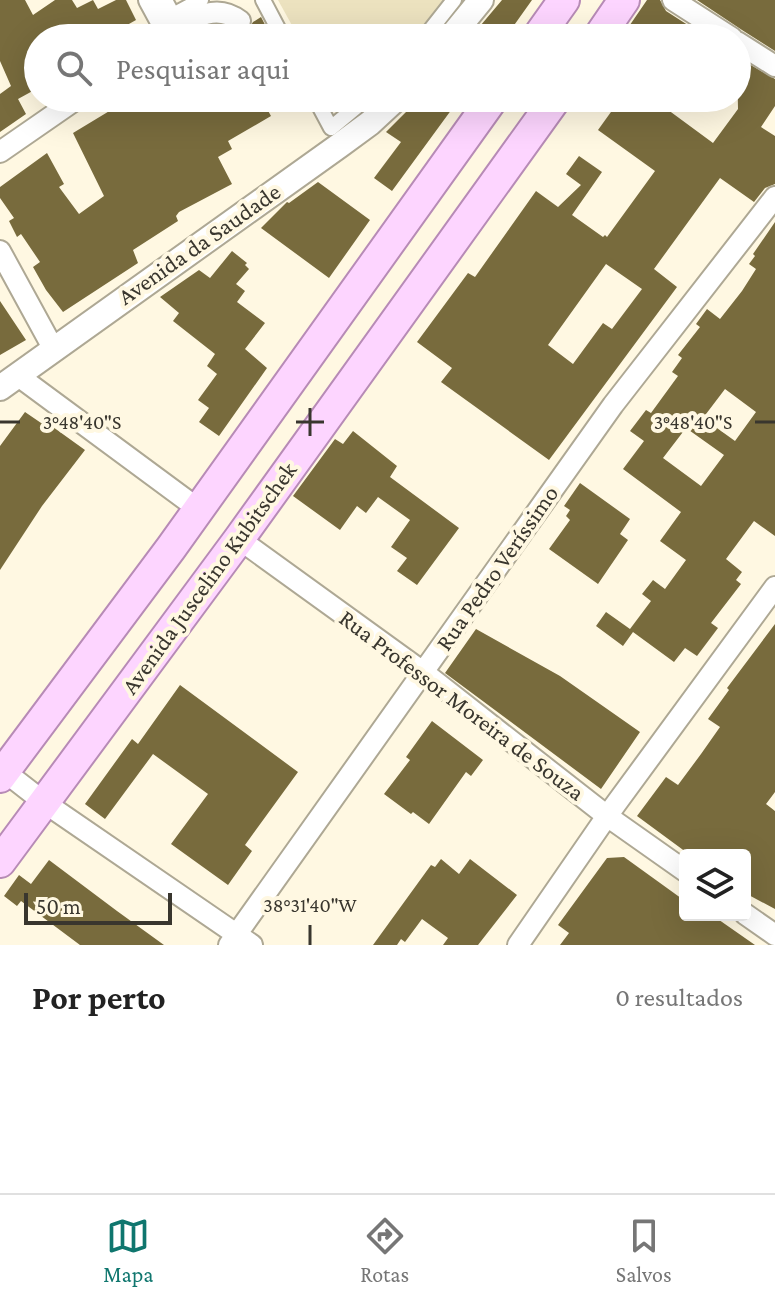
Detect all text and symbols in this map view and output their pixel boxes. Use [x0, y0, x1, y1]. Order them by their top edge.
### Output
search box [24, 24, 751, 112]
icon: search [52, 46, 96, 90]
text: Pesquisar aqui [116, 52, 290, 85]
street label: Avenida da Saudade [112, 177, 285, 310]
text: 3°48'40"S [43, 411, 121, 433]
text: 3°48'40"S [654, 411, 732, 433]
street label: Avenida Juscelino Kubitschek [115, 456, 302, 699]
street label: Rua Pedro Veríssimo [430, 480, 564, 655]
street label: Rua Professor Moreira de Souza [334, 604, 590, 806]
map controls [679, 849, 751, 921]
button: layers [679, 849, 751, 921]
scale bar [24, 889, 172, 925]
text: 50 m [36, 894, 81, 919]
text: 38°31'40"W [263, 894, 357, 916]
text: Por perto [32, 979, 166, 1016]
text: 0 resultados [615, 983, 743, 1012]
tab: Mapa [103, 1214, 154, 1287]
tab: Rotas [360, 1214, 409, 1287]
tab: Salvos [616, 1214, 672, 1287]

